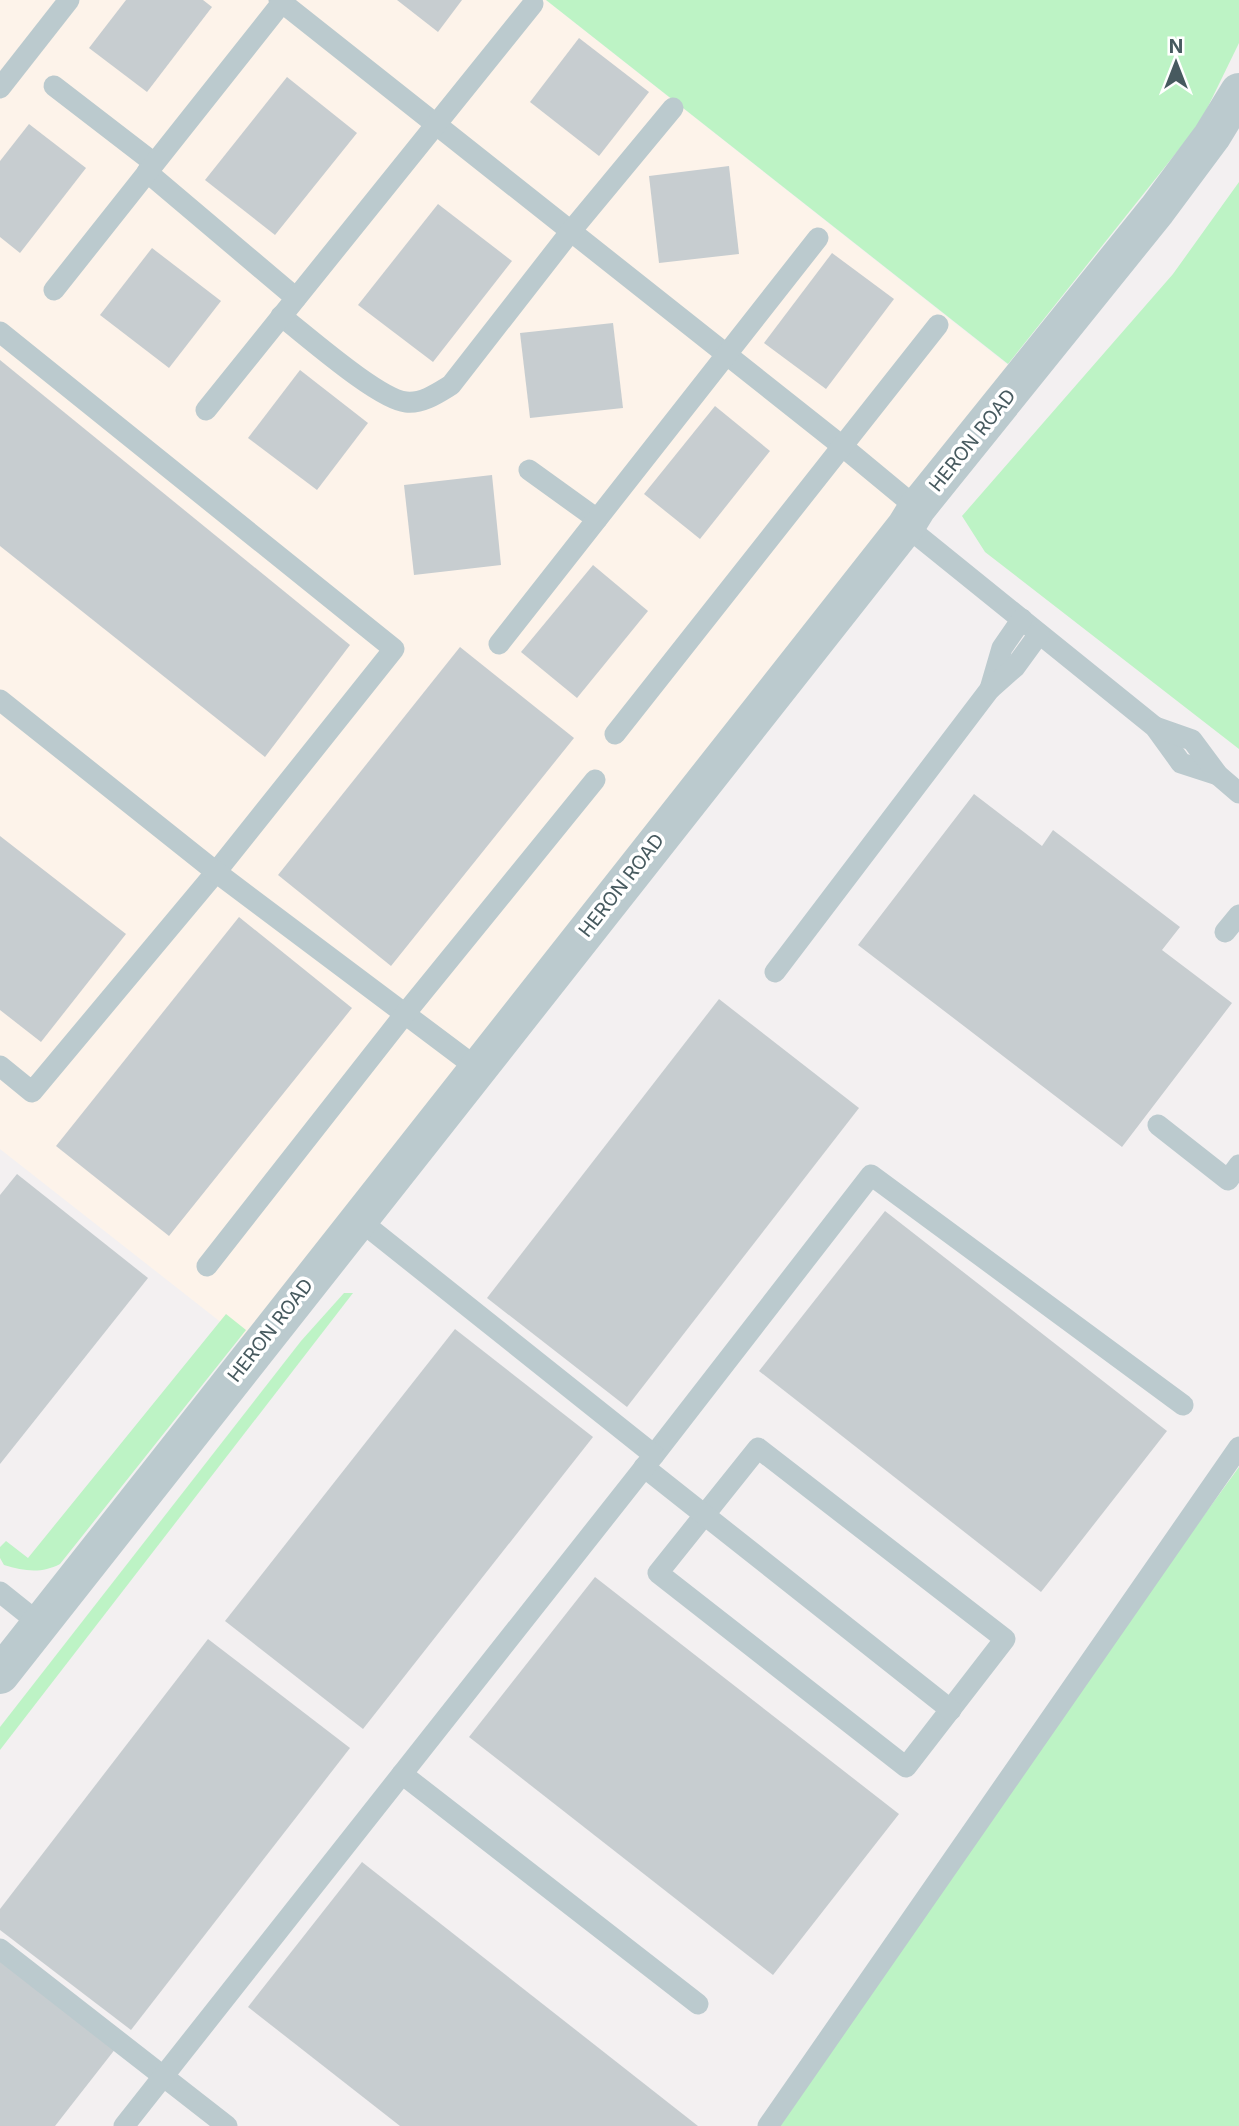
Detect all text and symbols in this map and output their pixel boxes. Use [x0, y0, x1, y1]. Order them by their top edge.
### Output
north arrow [1141, 28, 1211, 98]
text: N [1169, 35, 1183, 58]
street label: HERON ROAD [924, 385, 1021, 496]
street label: HERON ROAD [574, 829, 669, 942]
street label: HERON ROAD [223, 1274, 318, 1387]

